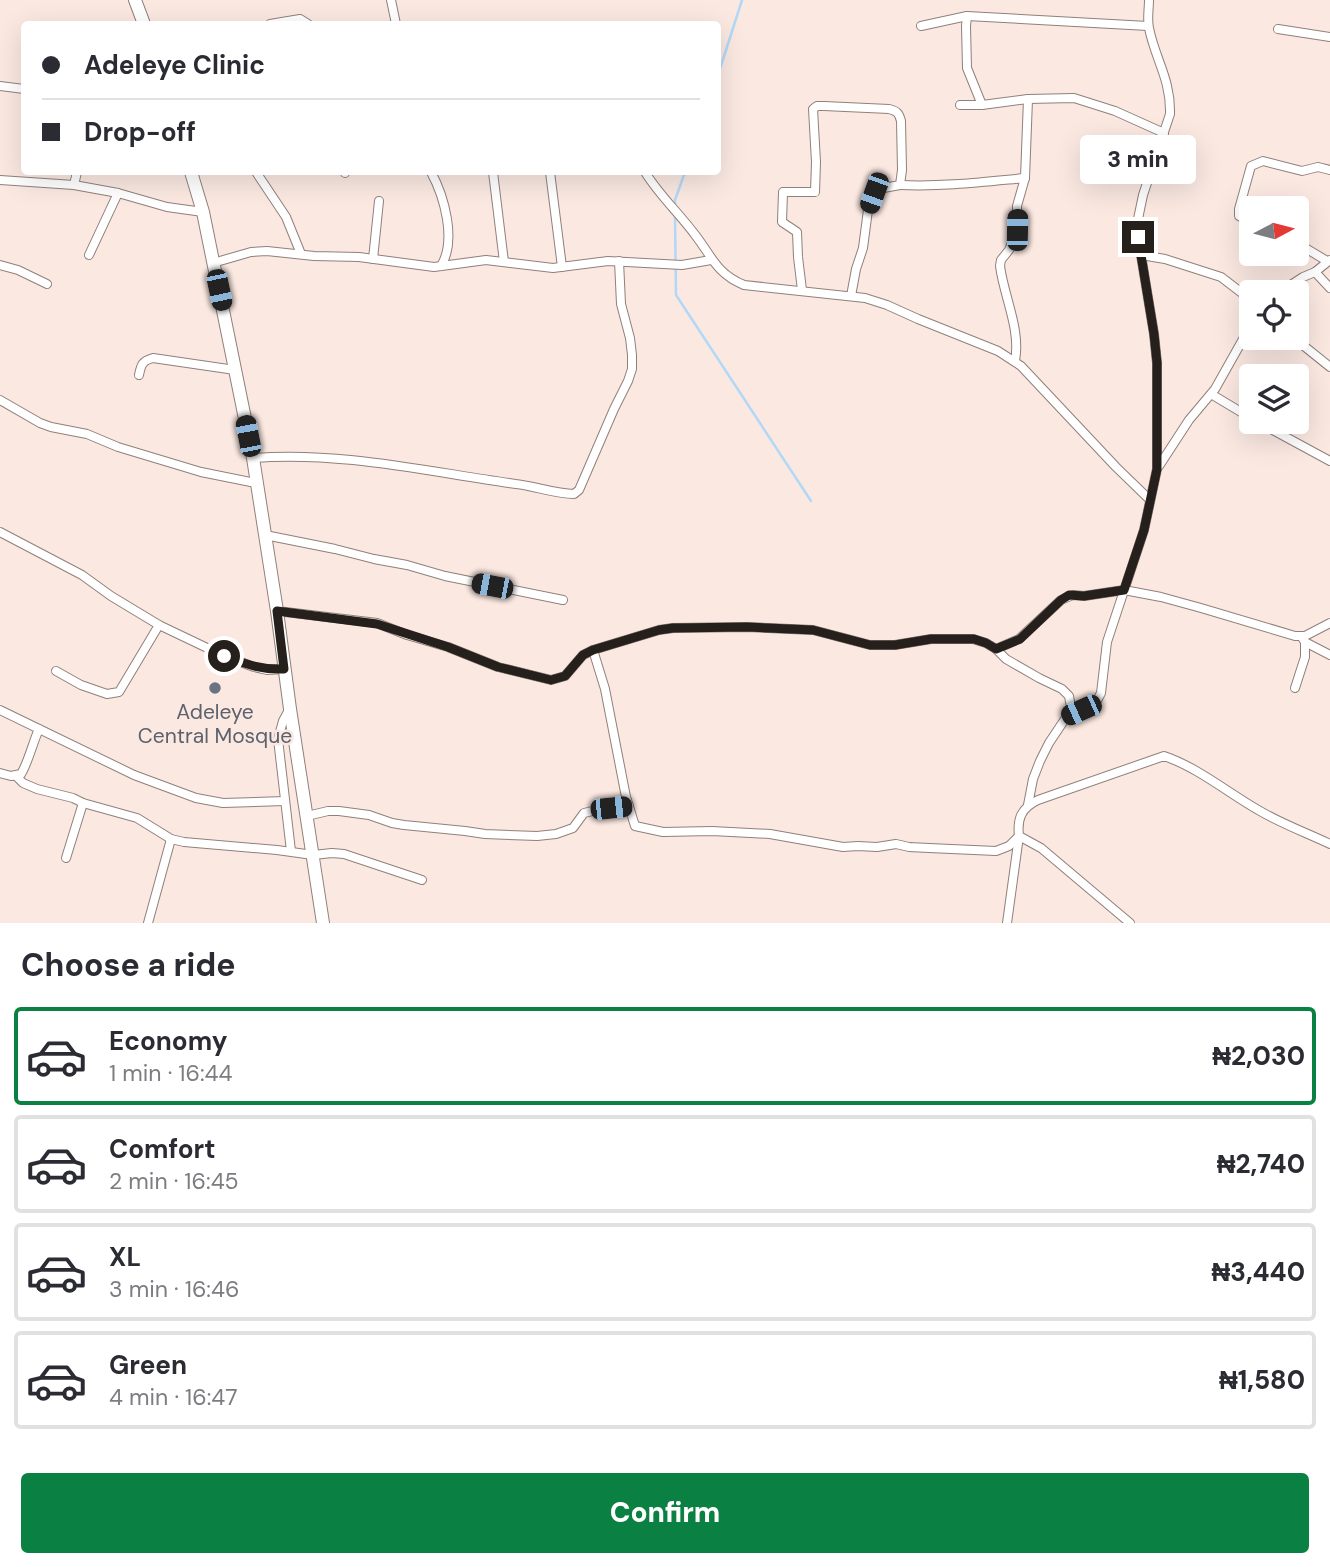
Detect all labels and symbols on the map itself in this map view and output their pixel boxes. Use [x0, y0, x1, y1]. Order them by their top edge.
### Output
callout: 3 min [1080, 135, 1196, 184]
car [857, 170, 892, 216]
north arrow [1239, 196, 1309, 266]
car [1007, 209, 1028, 251]
route end [1122, 221, 1154, 253]
car [205, 267, 234, 313]
car [234, 413, 263, 459]
car [470, 572, 515, 600]
route start [208, 640, 240, 672]
marker: Adeleye Central Mosque [207, 680, 223, 696]
car [1058, 692, 1105, 728]
place label: Adeleye Central Mosque [138, 698, 292, 750]
car [590, 795, 633, 821]

